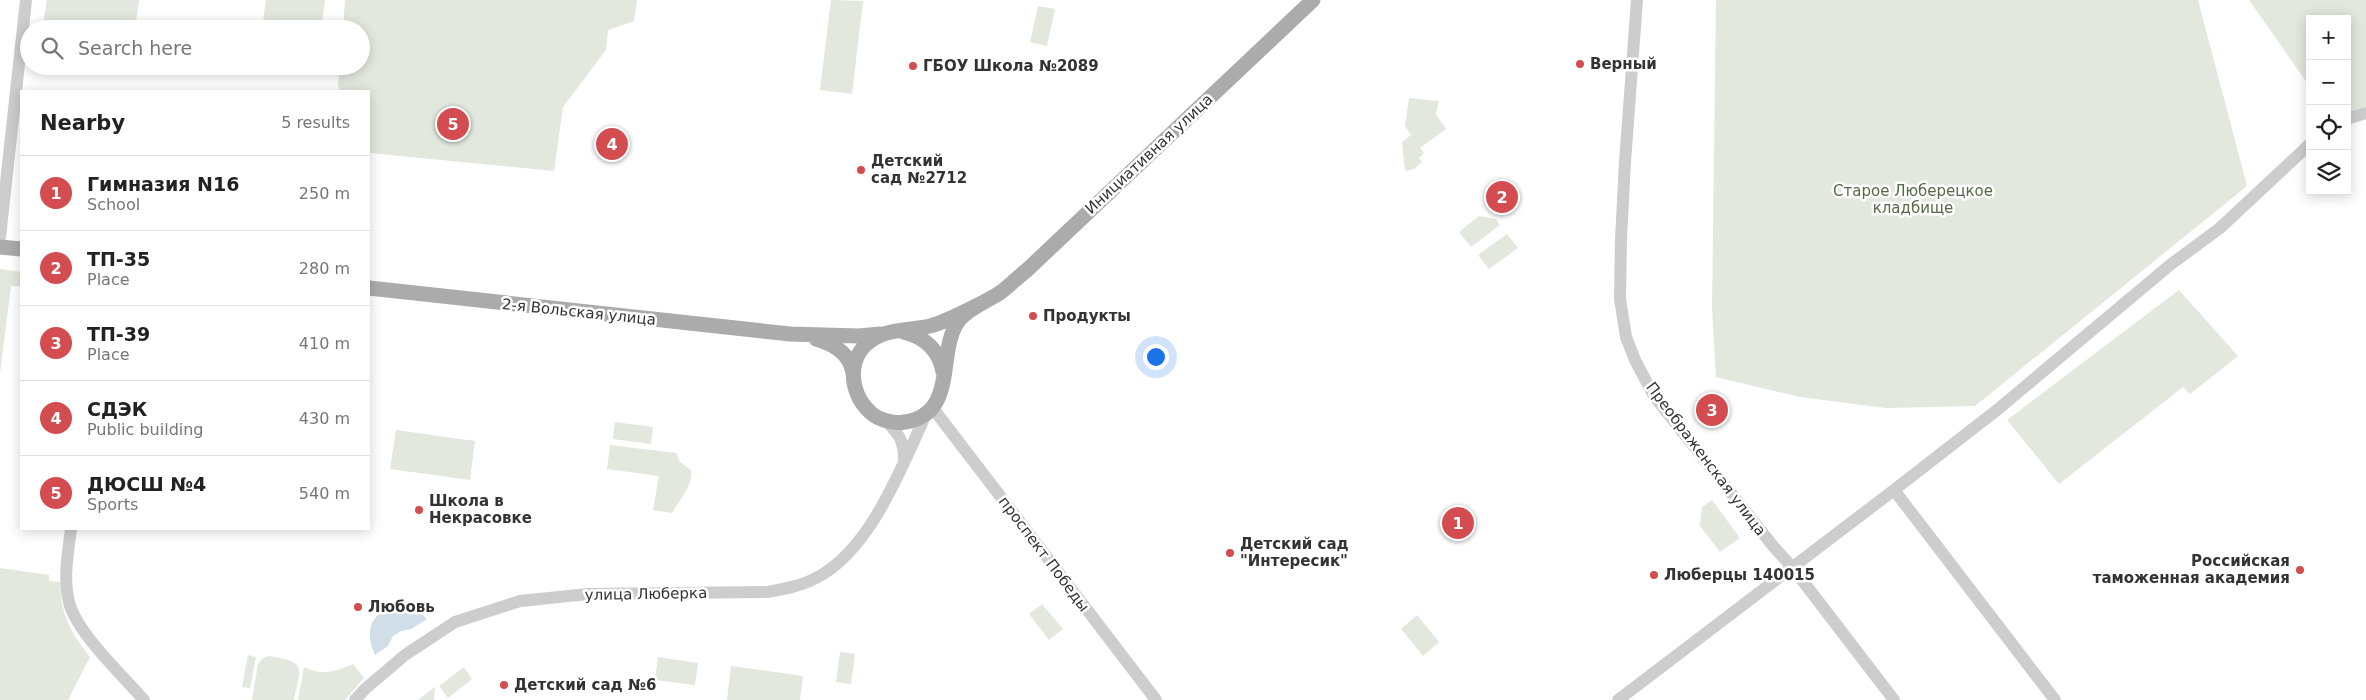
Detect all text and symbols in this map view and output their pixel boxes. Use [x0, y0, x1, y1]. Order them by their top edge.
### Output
map controls [2306, 15, 2351, 195]
button: + [2306, 15, 2351, 60]
search box [20, 20, 370, 75]
icon: search [38, 34, 66, 62]
text: Search here [78, 37, 192, 59]
place label: Верный [1590, 55, 1657, 73]
place label: ГБОУ Школа №2089 [923, 57, 1099, 75]
marker: Верный [1574, 58, 1586, 70]
marker: ГБОУ Школа №2089 [907, 60, 919, 72]
button: − [2306, 60, 2351, 105]
street label: Инициативная улица [1082, 90, 1216, 218]
pin: 5 [437, 105, 469, 143]
button: locate [2306, 105, 2351, 150]
text: Nearby [40, 111, 125, 135]
text: 5 results [281, 113, 350, 132]
pin: 4 [596, 125, 628, 163]
button: layers [2306, 150, 2351, 195]
place label: Детский сад №2712 [871, 152, 967, 187]
marker: Детский сад №2712 [855, 164, 867, 176]
text: Гимназия N16 [87, 173, 239, 195]
pin: 2 [1486, 178, 1518, 216]
park label: Старое Люберецкое кладбище [1833, 182, 1993, 217]
text: 1 [50, 184, 62, 203]
text: 250 m [299, 184, 350, 203]
text: School [87, 195, 140, 214]
text: ТП-35 [87, 248, 150, 270]
text: 2 [50, 259, 62, 278]
text: 280 m [299, 259, 350, 278]
text: Place [87, 270, 130, 289]
street label: 2-я Вольская улица [501, 295, 657, 329]
place label: Продукты [1043, 307, 1131, 325]
marker: Продукты [1027, 310, 1039, 322]
text: ТП-39 [87, 323, 150, 345]
text: 3 [50, 334, 62, 353]
text: 410 m [299, 334, 350, 353]
your location [1143, 344, 1169, 370]
text: Place [87, 345, 130, 364]
street label: Преображенская улица [1642, 379, 1770, 539]
pin: 3 [1696, 391, 1728, 429]
text: СДЭК [87, 398, 147, 420]
text: 4 [50, 409, 62, 428]
text: 430 m [299, 409, 350, 428]
text: Public building [87, 420, 204, 439]
text: ДЮСШ №4 [87, 473, 206, 495]
text: 5 [50, 484, 62, 503]
text: 540 m [299, 484, 350, 503]
place label: Школа в Некрасовке [429, 492, 532, 527]
street label: проспект Победы [995, 493, 1093, 615]
text: Sports [87, 495, 138, 514]
marker: Школа в Некрасовке [413, 504, 425, 516]
pin: 1 [1442, 504, 1474, 542]
place label: Детский сад "Интересик" [1240, 535, 1349, 570]
marker: Детский сад "Интересик" [1224, 547, 1236, 559]
place label: Российская таможенная академия [2093, 552, 2290, 587]
marker: Российская таможенная академия [2294, 564, 2306, 576]
place label: Люберцы 140015 [1664, 566, 1815, 584]
marker: Люберцы 140015 [1648, 569, 1660, 581]
street label: улица Люберка [585, 584, 707, 604]
place label: Любовь [368, 598, 435, 616]
marker: Любовь [352, 601, 364, 613]
place label: Детский сад №6 [514, 676, 656, 694]
marker: Детский сад №6 [498, 679, 510, 691]

